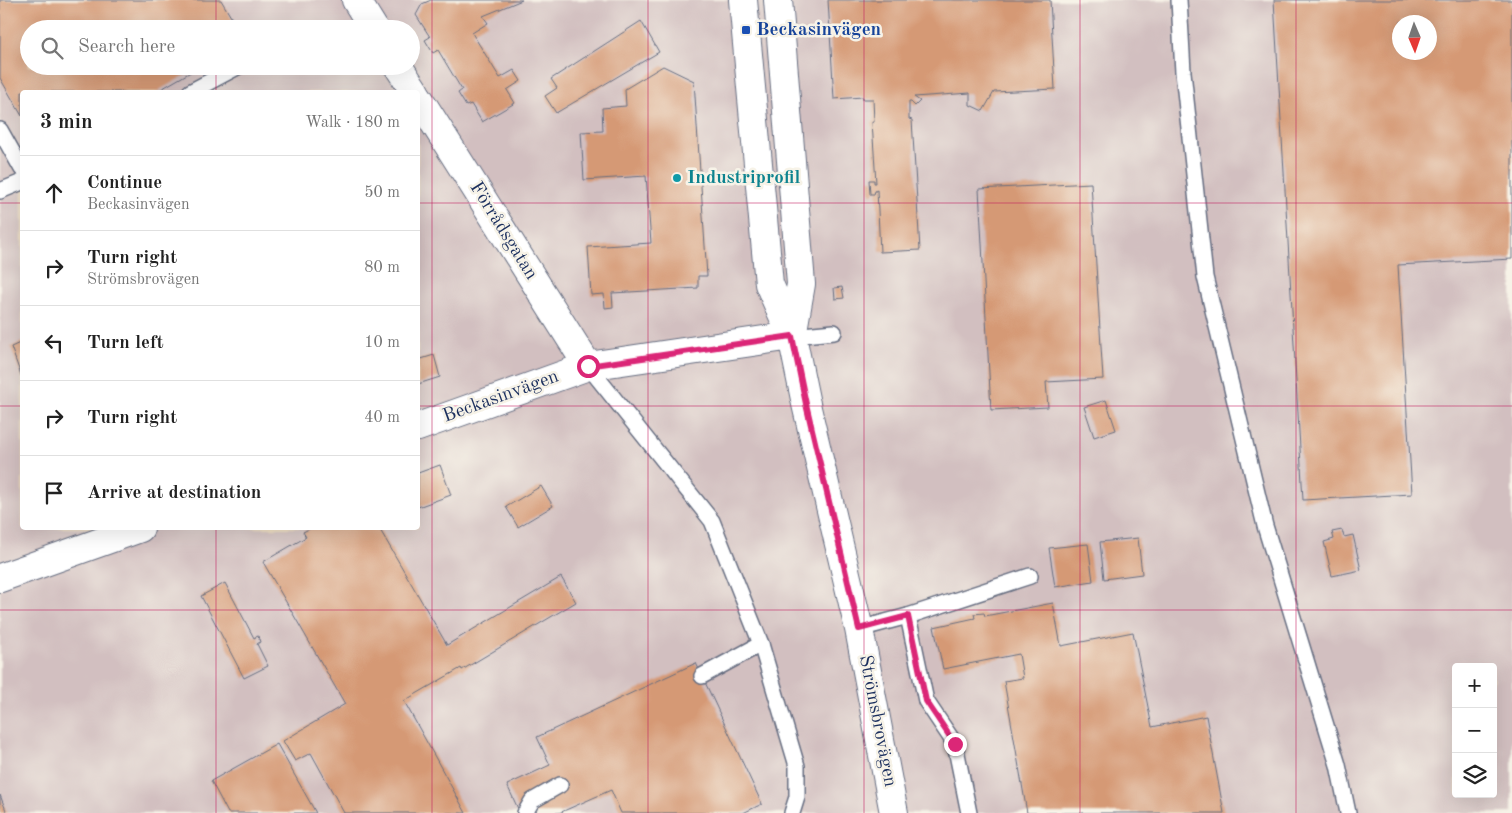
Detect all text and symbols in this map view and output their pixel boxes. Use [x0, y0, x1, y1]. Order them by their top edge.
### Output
north arrow [1392, 15, 1437, 60]
search box [20, 20, 420, 75]
place label: Beckasinvägen [756, 21, 881, 40]
marker: Beckasinvägen [740, 24, 752, 36]
icon: search [38, 34, 66, 62]
text: Search here [78, 38, 175, 57]
text: 3 min [40, 112, 93, 133]
text: Walk · 180 m [305, 115, 400, 131]
place label: Industriprofil [687, 169, 800, 188]
marker: Industriprofil [671, 172, 683, 184]
text: Continue [87, 174, 162, 193]
icon: ahead [40, 179, 68, 207]
street label: Förrådsgatan [465, 179, 541, 283]
text: 50 m [364, 185, 400, 201]
text: Beckasinvägen [87, 197, 190, 213]
text: Turn right [87, 249, 177, 268]
icon: right [40, 254, 68, 282]
text: 80 m [364, 260, 400, 276]
text: Strömsbrovägen [87, 272, 200, 288]
icon: left [40, 329, 68, 357]
text: Turn left [87, 334, 164, 353]
text: 10 m [364, 335, 400, 351]
route start [577, 355, 600, 378]
street label: Beckasinvägen [441, 367, 561, 427]
icon: right [40, 404, 68, 432]
text: Turn right [87, 409, 177, 428]
text: 40 m [364, 410, 400, 426]
icon: arrive [40, 479, 68, 507]
text: Arrive at destination [87, 484, 261, 503]
street label: Strömsbrovägen [855, 653, 899, 789]
map controls [1452, 663, 1497, 798]
button: + [1452, 663, 1497, 708]
button: − [1452, 708, 1497, 753]
route end [944, 733, 967, 756]
button: layers [1452, 753, 1497, 798]

